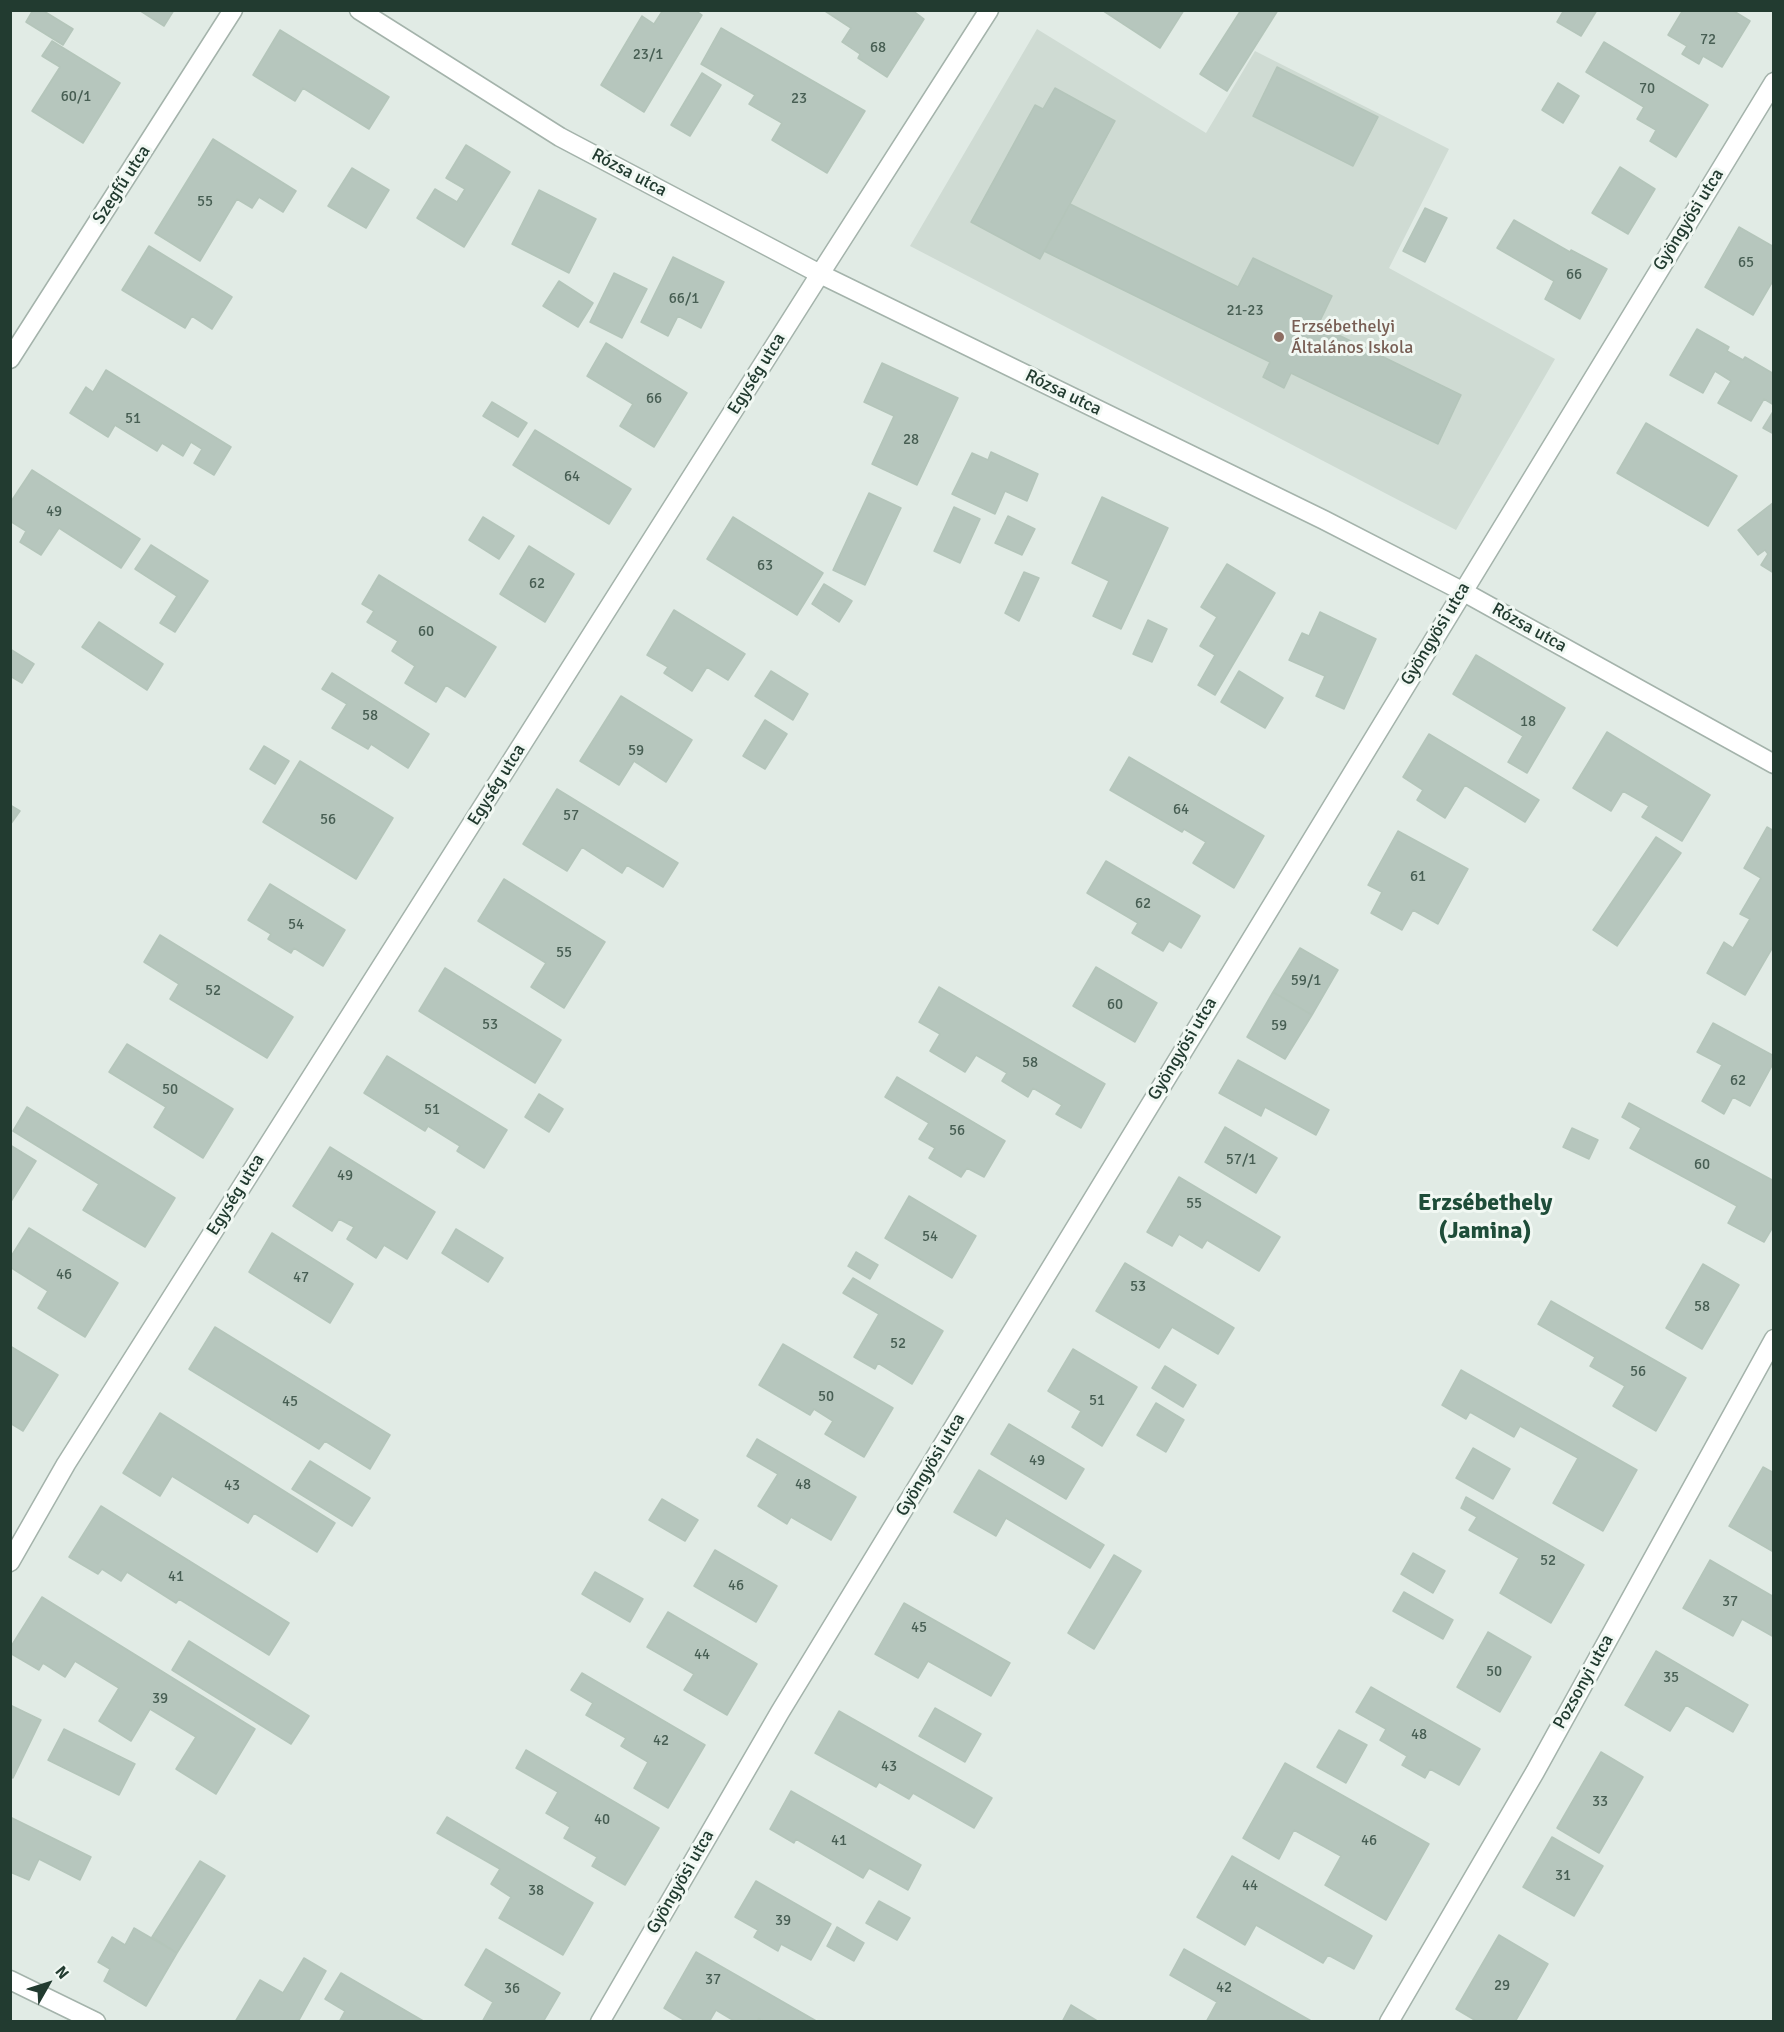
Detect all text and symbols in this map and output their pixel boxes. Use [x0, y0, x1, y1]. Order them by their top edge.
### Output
house number: 72 [1700, 31, 1716, 49]
house number: 68 [870, 39, 886, 57]
house number: 23/1 [633, 46, 663, 64]
house number: 70 [1639, 80, 1655, 98]
house number: 60/1 [61, 88, 91, 106]
house number: 23 [791, 90, 807, 108]
street label: Szegfű utca [89, 142, 155, 228]
street label: Rózsa utca [588, 144, 670, 202]
street label: Gyöngyösi utca [1649, 165, 1729, 275]
house number: 55 [197, 193, 213, 211]
house number: 65 [1738, 254, 1754, 272]
house number: 66 [1566, 266, 1582, 284]
house number: 66/1 [669, 290, 699, 308]
house number: 21-23 [1226, 302, 1264, 320]
place label: Erzsébethelyi Általános Iskola [1291, 316, 1413, 358]
street label: Egység utca [724, 329, 790, 419]
marker: Erzsébethelyi Általános Iskola [1272, 330, 1286, 344]
street label: Rózsa utca [1021, 365, 1105, 421]
house number: 66 [646, 390, 662, 408]
house number: 51 [125, 410, 141, 428]
house number: 28 [903, 431, 919, 449]
house number: 64 [564, 468, 580, 486]
house number: 49 [46, 503, 62, 521]
house number: 63 [757, 557, 773, 575]
house number: 62 [529, 575, 545, 593]
street label: Gyöngyösi utca [1397, 579, 1475, 689]
street label: Rózsa utca [1488, 599, 1570, 657]
house number: 60 [418, 623, 434, 641]
house number: 58 [362, 707, 378, 725]
house number: 18 [1520, 713, 1536, 731]
street label: Egység utca [464, 740, 530, 830]
house number: 59 [628, 742, 644, 760]
house number: 64 [1173, 801, 1189, 819]
house number: 57 [563, 807, 579, 825]
house number: 56 [320, 811, 336, 829]
house number: 61 [1410, 868, 1426, 886]
house number: 62 [1135, 895, 1151, 913]
house number: 54 [288, 916, 304, 934]
house number: 55 [556, 944, 572, 962]
house number: 59/1 [1291, 972, 1321, 990]
house number: 52 [205, 982, 221, 1000]
street label: Gyöngyösi utca [1144, 994, 1222, 1104]
house number: 60 [1107, 996, 1123, 1014]
house number: 53 [482, 1016, 498, 1034]
house number: 59 [1271, 1017, 1287, 1035]
house number: 58 [1022, 1054, 1038, 1072]
house number: 62 [1730, 1072, 1746, 1090]
house number: 50 [162, 1081, 178, 1099]
house number: 51 [424, 1101, 440, 1119]
house number: 56 [949, 1122, 965, 1140]
street label: Egység utca [203, 1150, 269, 1240]
house number: 57/1 [1226, 1151, 1256, 1169]
house number: 60 [1694, 1156, 1710, 1174]
house number: 49 [337, 1167, 353, 1185]
district label: Erzsébethely (Jamina) [1418, 1190, 1552, 1246]
house number: 55 [1186, 1195, 1202, 1213]
house number: 54 [922, 1228, 938, 1246]
house number: 46 [56, 1266, 72, 1284]
house number: 47 [293, 1269, 309, 1287]
house number: 53 [1130, 1278, 1146, 1296]
house number: 58 [1694, 1298, 1710, 1316]
house number: 52 [890, 1335, 906, 1353]
house number: 56 [1630, 1363, 1646, 1381]
house number: 50 [818, 1388, 834, 1406]
house number: 51 [1089, 1392, 1105, 1410]
house number: 45 [282, 1393, 298, 1411]
street label: Gyöngyösi utca [892, 1410, 970, 1520]
house number: 49 [1029, 1452, 1045, 1470]
house number: 48 [795, 1476, 811, 1494]
house number: 43 [224, 1477, 240, 1495]
house number: 52 [1540, 1552, 1556, 1570]
house number: 41 [168, 1568, 184, 1586]
house number: 46 [728, 1577, 744, 1595]
house number: 37 [1722, 1593, 1738, 1611]
house number: 45 [911, 1619, 927, 1637]
street label: Pozsonyi utca [1549, 1631, 1619, 1733]
house number: 44 [694, 1646, 710, 1664]
house number: 50 [1486, 1663, 1502, 1681]
house number: 35 [1663, 1669, 1679, 1687]
house number: 39 [152, 1690, 168, 1708]
house number: 48 [1411, 1726, 1427, 1744]
house number: 42 [653, 1732, 669, 1750]
house number: 43 [881, 1758, 897, 1776]
house number: 33 [1592, 1793, 1608, 1811]
house number: 40 [594, 1811, 610, 1829]
street label: Gyöngyösi utca [643, 1826, 719, 1938]
house number: 41 [831, 1832, 847, 1850]
house number: 46 [1361, 1832, 1377, 1850]
house number: 31 [1555, 1867, 1571, 1885]
house number: 44 [1242, 1877, 1258, 1895]
house number: 38 [528, 1882, 544, 1900]
house number: 39 [775, 1912, 791, 1930]
north arrow [18, 1954, 78, 2014]
text: N [51, 1962, 73, 1983]
house number: 37 [705, 1971, 721, 1989]
house number: 29 [1494, 1977, 1510, 1995]
house number: 42 [1216, 1979, 1232, 1997]
house number: 36 [504, 1980, 520, 1998]

